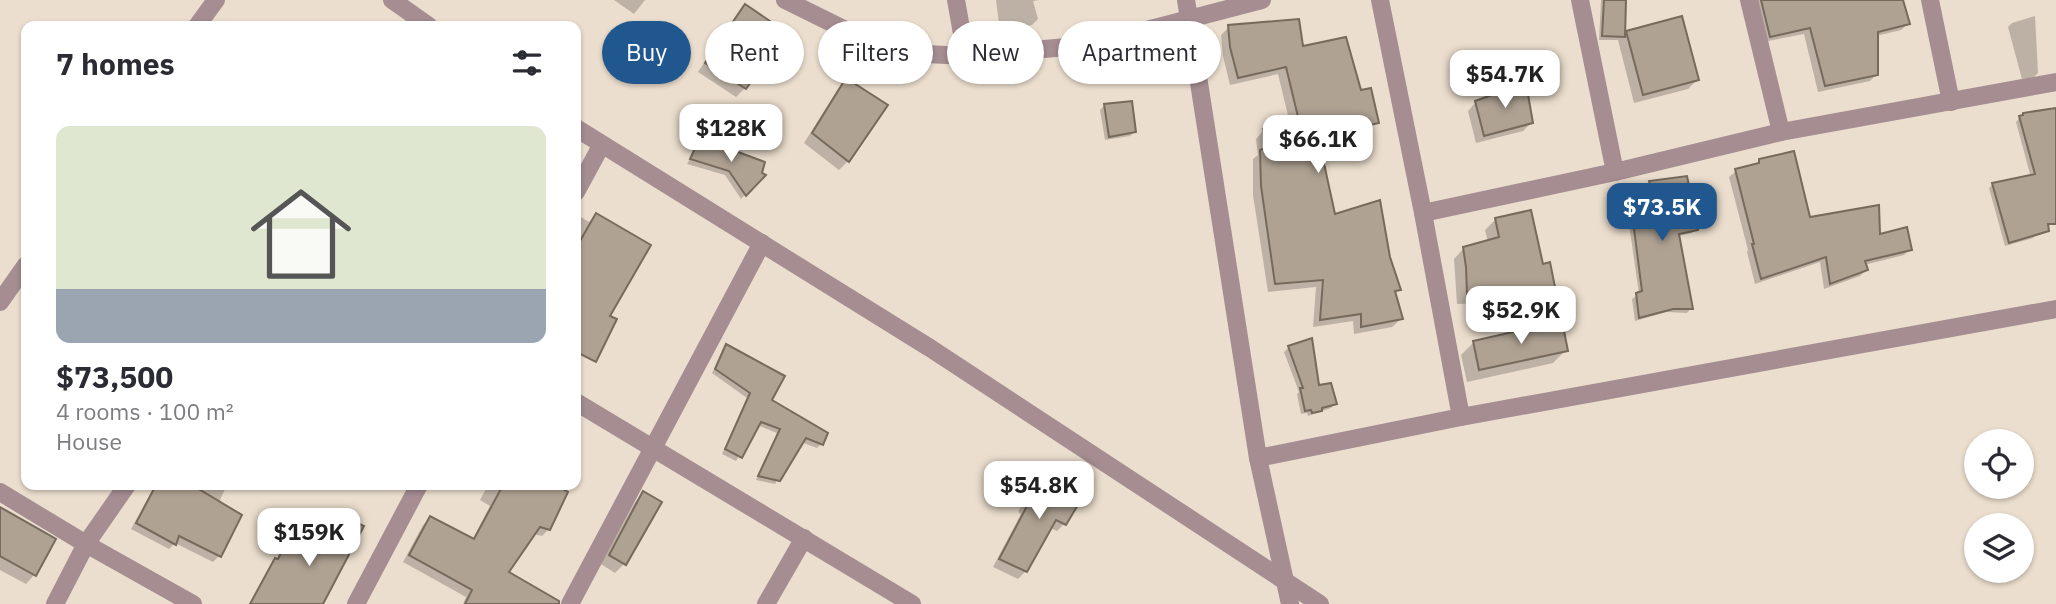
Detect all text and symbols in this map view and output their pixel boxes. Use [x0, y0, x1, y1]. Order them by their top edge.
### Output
chip: Buy [602, 21, 691, 84]
chip: Rent [705, 21, 804, 84]
chip: Filters [818, 21, 933, 84]
chip: New [947, 21, 1044, 84]
chip: Apartment [1058, 21, 1221, 84]
text: 7 homes [56, 44, 175, 83]
icon: filters [508, 44, 546, 82]
pin: $54.7K [1448, 50, 1562, 110]
text: $54.7K [1466, 58, 1544, 88]
pin: $128K [682, 104, 780, 164]
text: $128K [695, 112, 767, 142]
pin: $66.1K [1261, 116, 1375, 175]
text: $66.1K [1279, 123, 1357, 153]
icon: home [238, 171, 364, 297]
pin: $73.5K [1605, 184, 1719, 243]
text: $73.5K [1623, 191, 1701, 221]
pin: $52.9K [1464, 286, 1578, 346]
text: $52.9K [1482, 294, 1560, 324]
text: $73,500 [56, 357, 173, 396]
text: 4 rooms · 100 m² [56, 396, 234, 426]
text: House [56, 426, 122, 456]
map controls [1964, 429, 2034, 583]
button: locate [1964, 429, 2034, 499]
pin: $54.8K [982, 462, 1096, 521]
text: $54.8K [1000, 469, 1078, 499]
pin: $159K [260, 508, 358, 568]
button: layers [1964, 513, 2034, 583]
text: $159K [273, 516, 345, 546]

